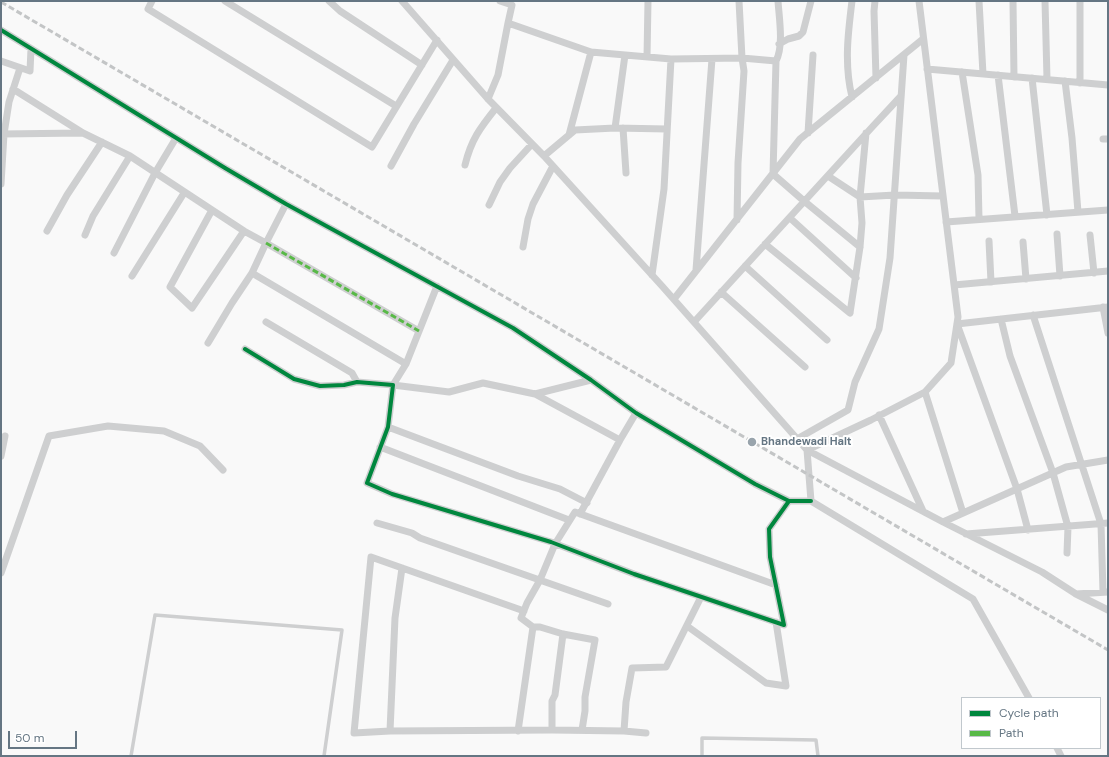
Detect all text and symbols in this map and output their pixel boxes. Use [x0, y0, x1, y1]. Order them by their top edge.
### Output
place label: Bhandewadi Halt [761, 435, 852, 449]
marker: Bhandewadi Halt [746, 436, 758, 448]
legend [961, 697, 1101, 749]
text: Cycle path [999, 705, 1059, 721]
scale bar [10, 723, 79, 749]
text: Path [999, 725, 1024, 741]
text: 50 m [15, 730, 44, 746]

